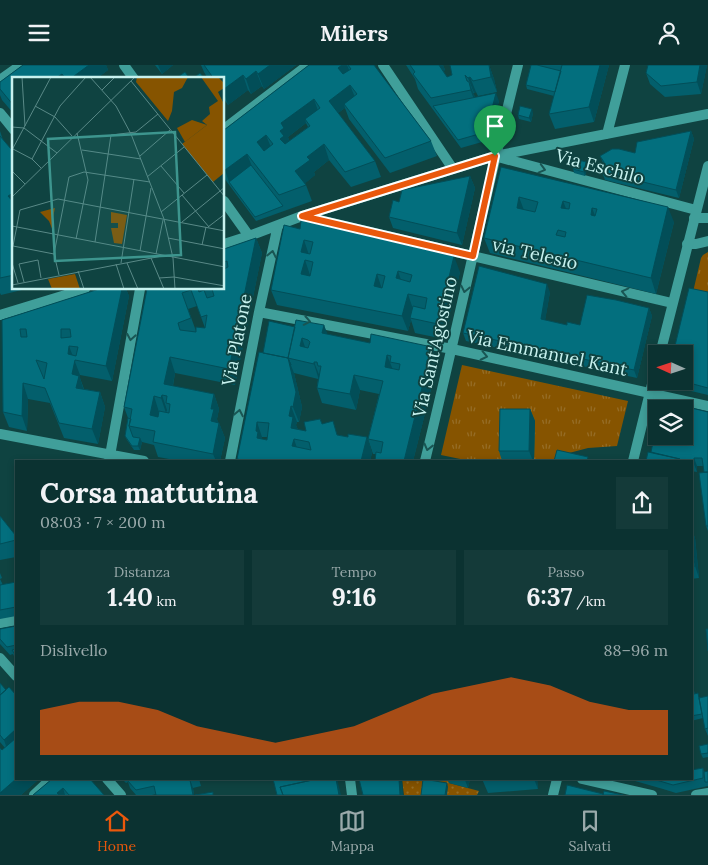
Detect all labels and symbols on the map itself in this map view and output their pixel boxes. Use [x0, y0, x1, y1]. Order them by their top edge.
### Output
inset map [12, 77, 225, 290]
pin [474, 105, 516, 156]
street label: Via Eschilo [552, 143, 647, 189]
one-way arrow [538, 163, 547, 174]
street label: via Telesio [490, 233, 580, 275]
one-way arrow [266, 250, 276, 259]
street label: Via Sant'Agostino [407, 274, 462, 421]
one-way arrow [461, 285, 471, 294]
one-way arrow [620, 287, 629, 298]
street label: Via Platone [216, 292, 257, 389]
one-way arrow [303, 315, 311, 326]
street label: Via Emmanuel Kant [464, 324, 630, 381]
one-way arrow [127, 332, 137, 341]
north arrow [648, 345, 692, 390]
one-way arrow [479, 350, 488, 361]
one-way arrow [234, 409, 244, 418]
one-way arrow [423, 443, 434, 452]

